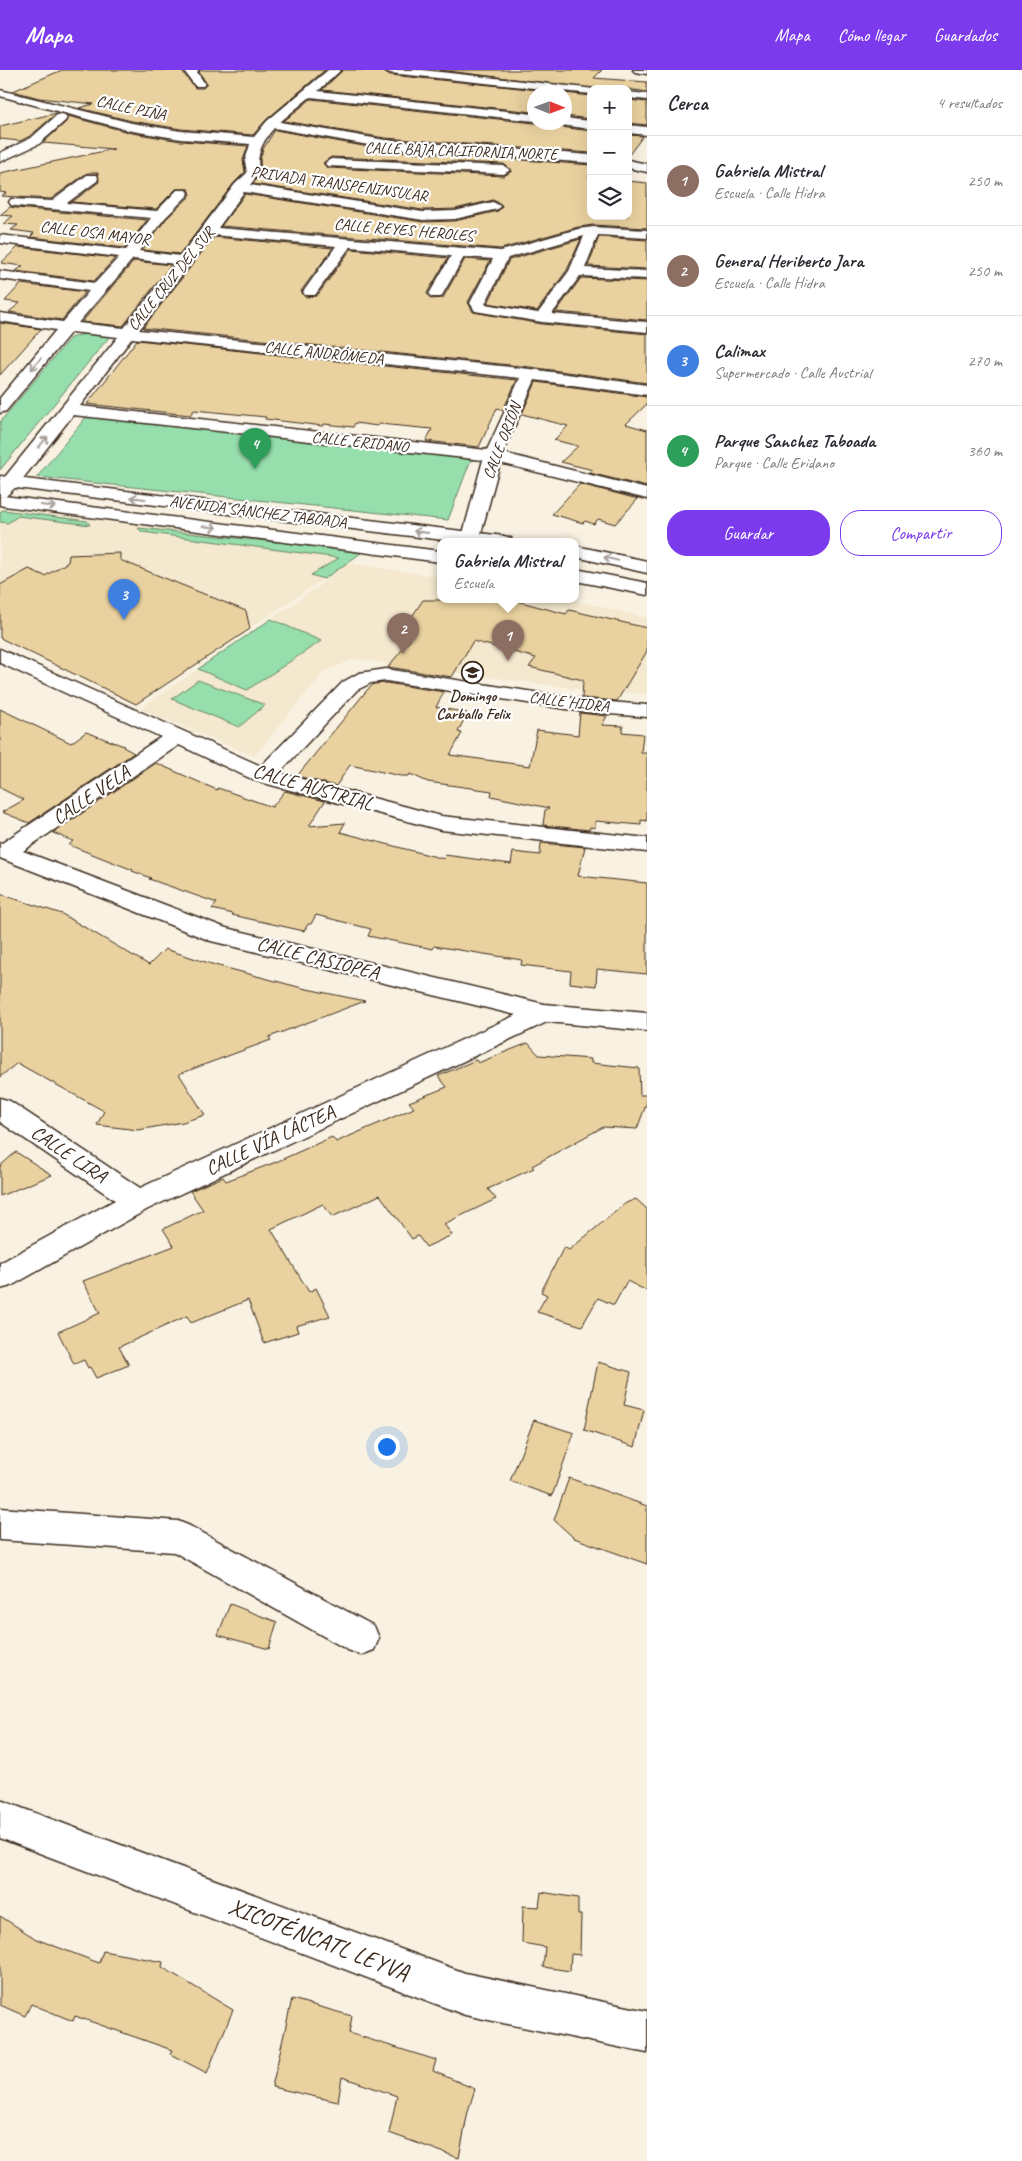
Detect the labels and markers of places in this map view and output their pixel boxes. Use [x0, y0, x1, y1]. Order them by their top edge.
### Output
pin: 4 [239, 428, 271, 469]
pin: 3 [108, 579, 140, 620]
pin: 2 [387, 613, 419, 654]
pin: 1 [492, 620, 524, 661]
school or university icon: Domingo Carballo Felix [461, 660, 485, 684]
place label: Domingo Carballo Felix [436, 686, 511, 724]

